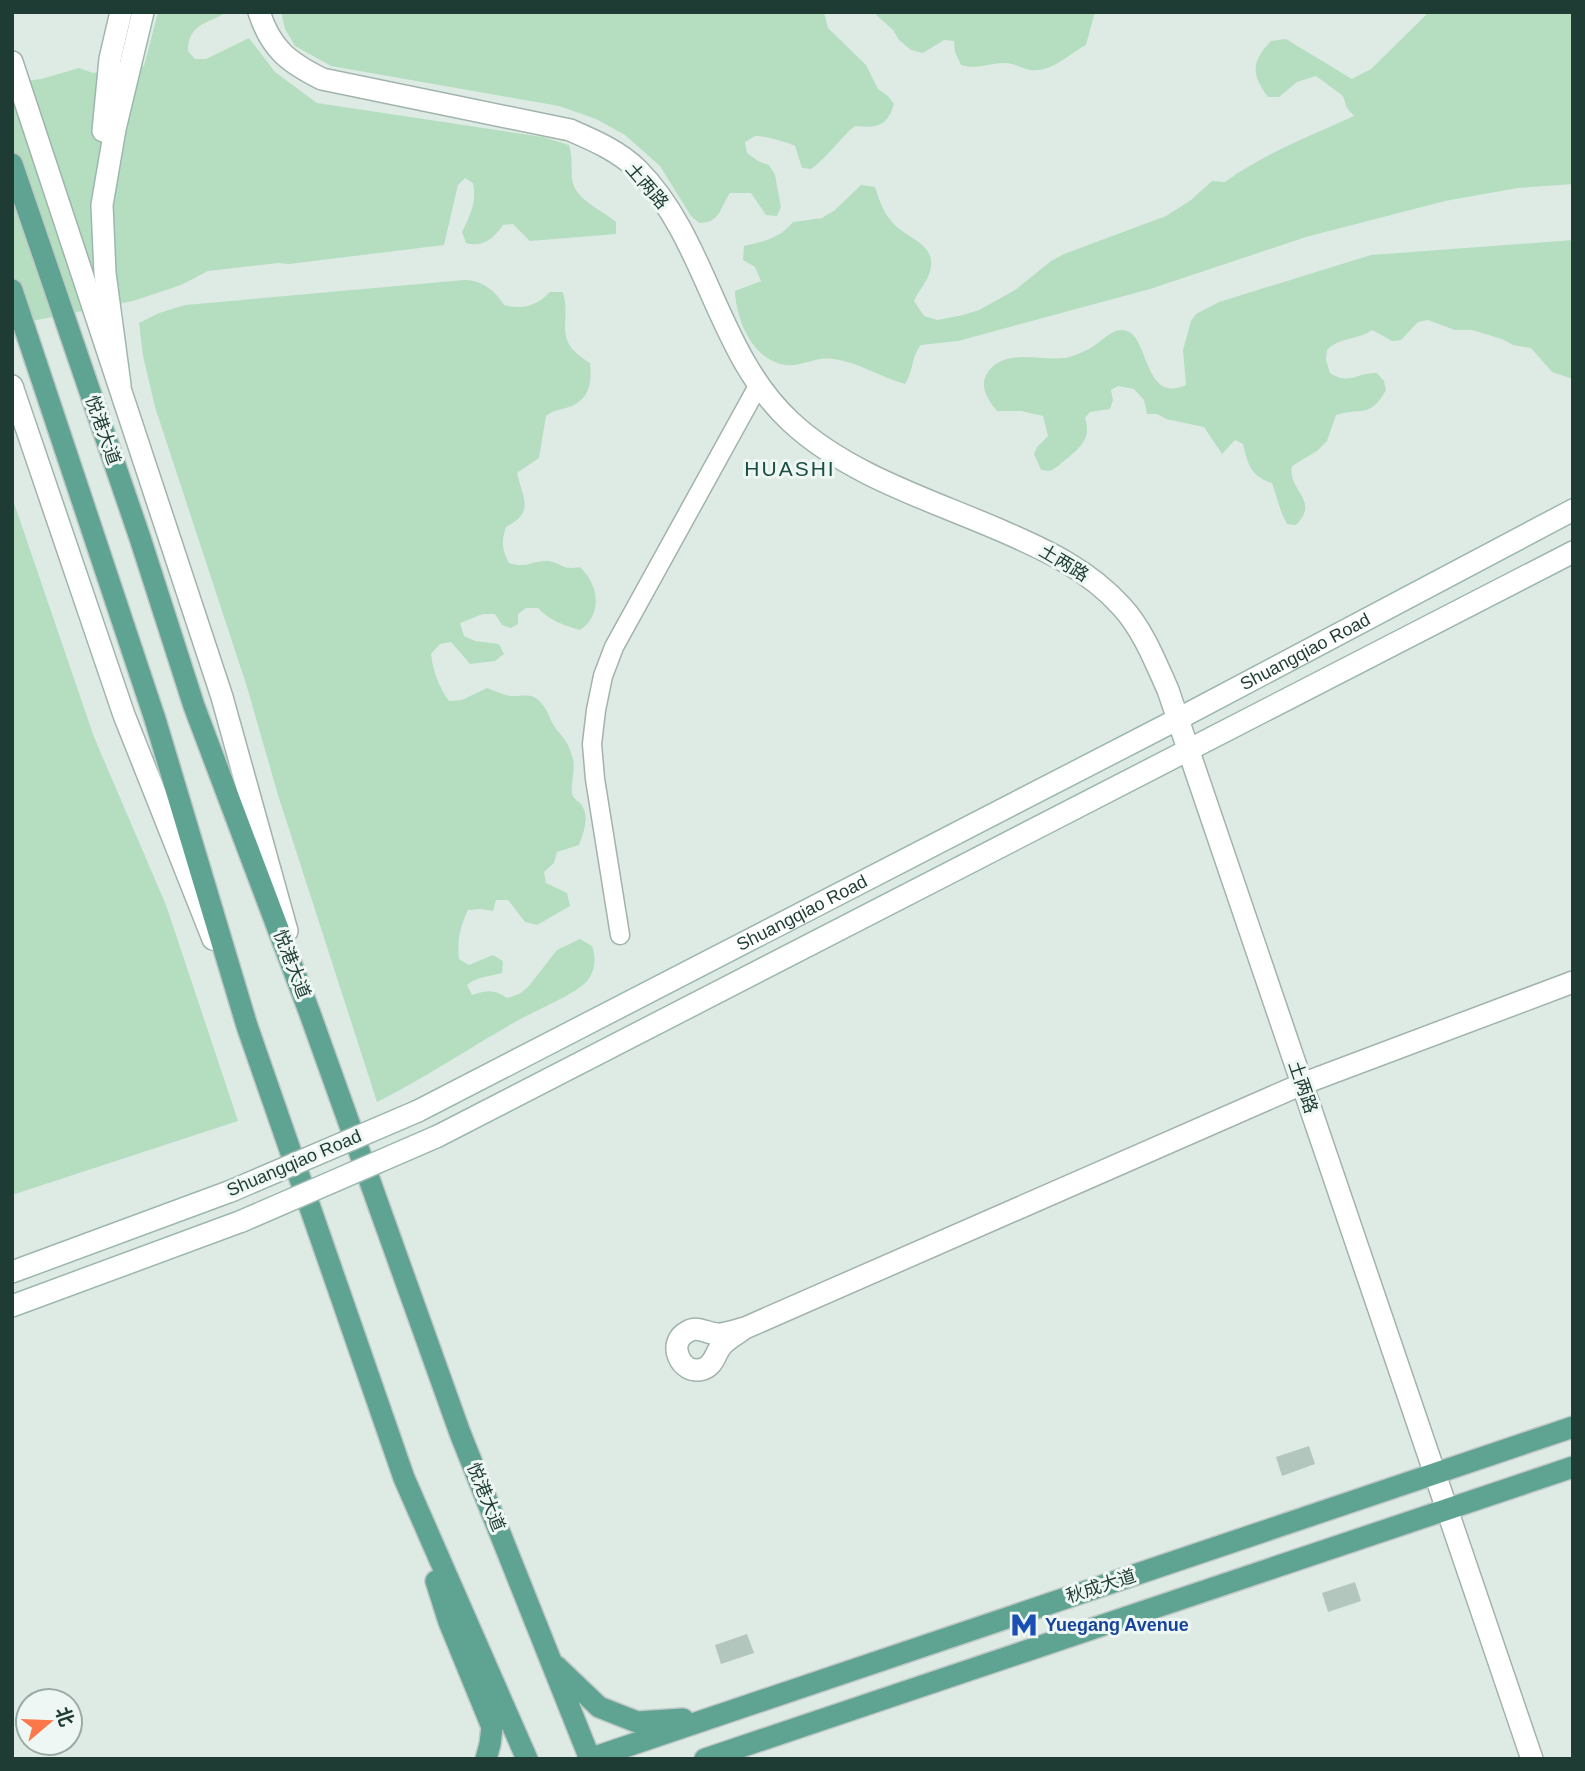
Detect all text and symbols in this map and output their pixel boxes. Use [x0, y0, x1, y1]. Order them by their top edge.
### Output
street label: 土两路 [622, 159, 672, 213]
street label: 悦港大道 [82, 393, 124, 467]
district label: HUASHI [744, 457, 836, 480]
street label: 土两路 [1036, 541, 1092, 585]
street label: Shuangqiao Road [1237, 609, 1374, 694]
street label: Shuangqiao Road [733, 871, 871, 955]
street label: 悦港大道 [270, 927, 314, 1001]
street label: 土两路 [1285, 1058, 1321, 1116]
street label: Shuangqiao Road [224, 1126, 364, 1200]
street label: 悦港大道 [463, 1460, 509, 1534]
street label: 秋成大道 [1064, 1565, 1138, 1607]
metro station icon: Yuegang Avenue [1009, 1610, 1039, 1640]
place label: Yuegang Avenue [1045, 1615, 1189, 1635]
north arrow [14, 1687, 84, 1757]
text: 北 [52, 1704, 78, 1729]

